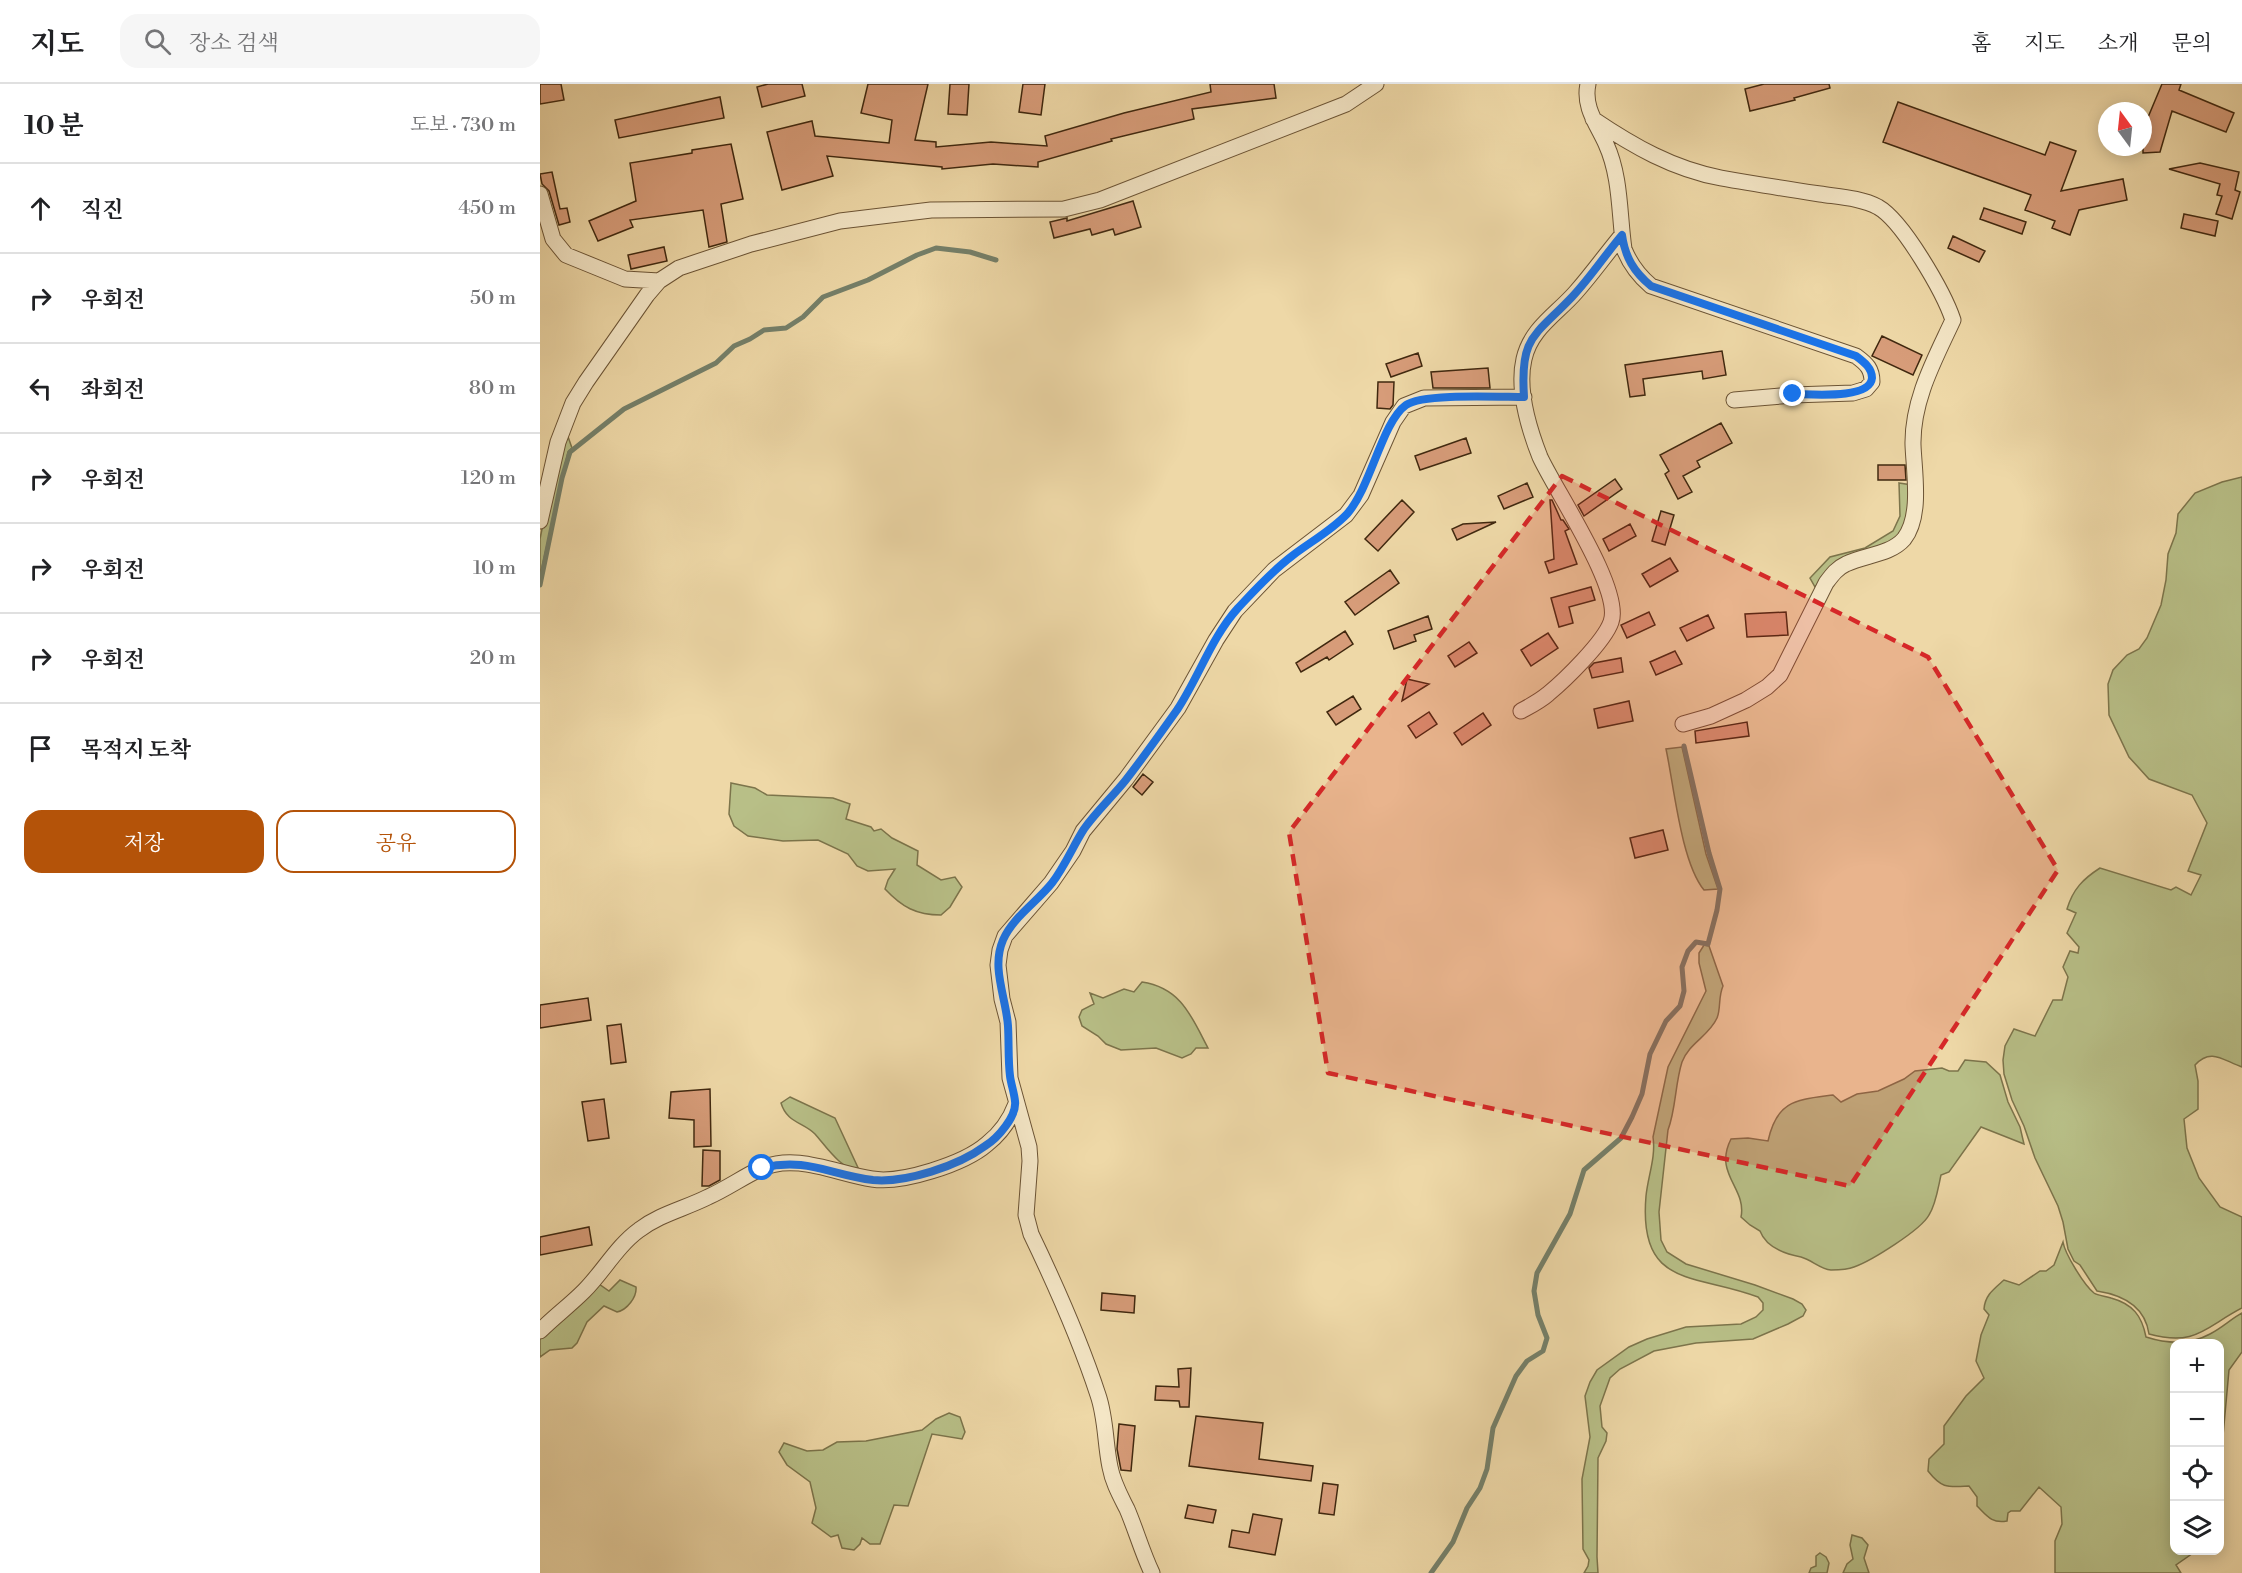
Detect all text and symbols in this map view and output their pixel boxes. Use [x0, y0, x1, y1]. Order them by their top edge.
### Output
search box [120, 14, 540, 68]
icon: search [141, 25, 174, 58]
text: 지도 [30, 27, 84, 62]
text: 장소 검색 [189, 30, 279, 57]
text: 홈 [1971, 31, 1991, 57]
text: 지도 [2024, 31, 2065, 57]
text: 소개 [2098, 31, 2138, 57]
text: 문의 [2171, 31, 2212, 57]
north arrow [2098, 102, 2152, 156]
text: 10 분 [24, 110, 84, 142]
text: 도보 · 730 m [410, 113, 516, 138]
icon: ahead [24, 192, 57, 225]
text: 450 m [458, 196, 516, 221]
text: 직진 [81, 197, 124, 224]
icon: right [24, 282, 57, 315]
text: 50 m [470, 286, 516, 311]
text: 우회전 [81, 287, 145, 314]
icon: left [24, 372, 57, 405]
text: 80 m [469, 376, 516, 401]
text: 좌회전 [81, 377, 145, 404]
route end [1779, 380, 1805, 406]
icon: right [24, 462, 57, 495]
text: 120 m [461, 466, 516, 491]
text: 우회전 [81, 467, 145, 494]
icon: right [24, 552, 57, 585]
text: 10 m [473, 556, 516, 581]
text: 우회전 [81, 557, 145, 584]
icon: right [24, 642, 57, 675]
text: 20 m [470, 646, 516, 671]
text: 우회전 [81, 647, 145, 674]
icon: arrive [24, 732, 57, 765]
text: 목적지 도착 [81, 737, 191, 764]
button: 저장 [24, 810, 264, 873]
button: 공유 [276, 810, 516, 873]
route start [748, 1154, 774, 1180]
map controls [2170, 1339, 2224, 1555]
button: + [2170, 1339, 2224, 1393]
button: − [2170, 1393, 2224, 1447]
button: locate [2170, 1447, 2224, 1501]
button: layers [2170, 1501, 2224, 1555]

